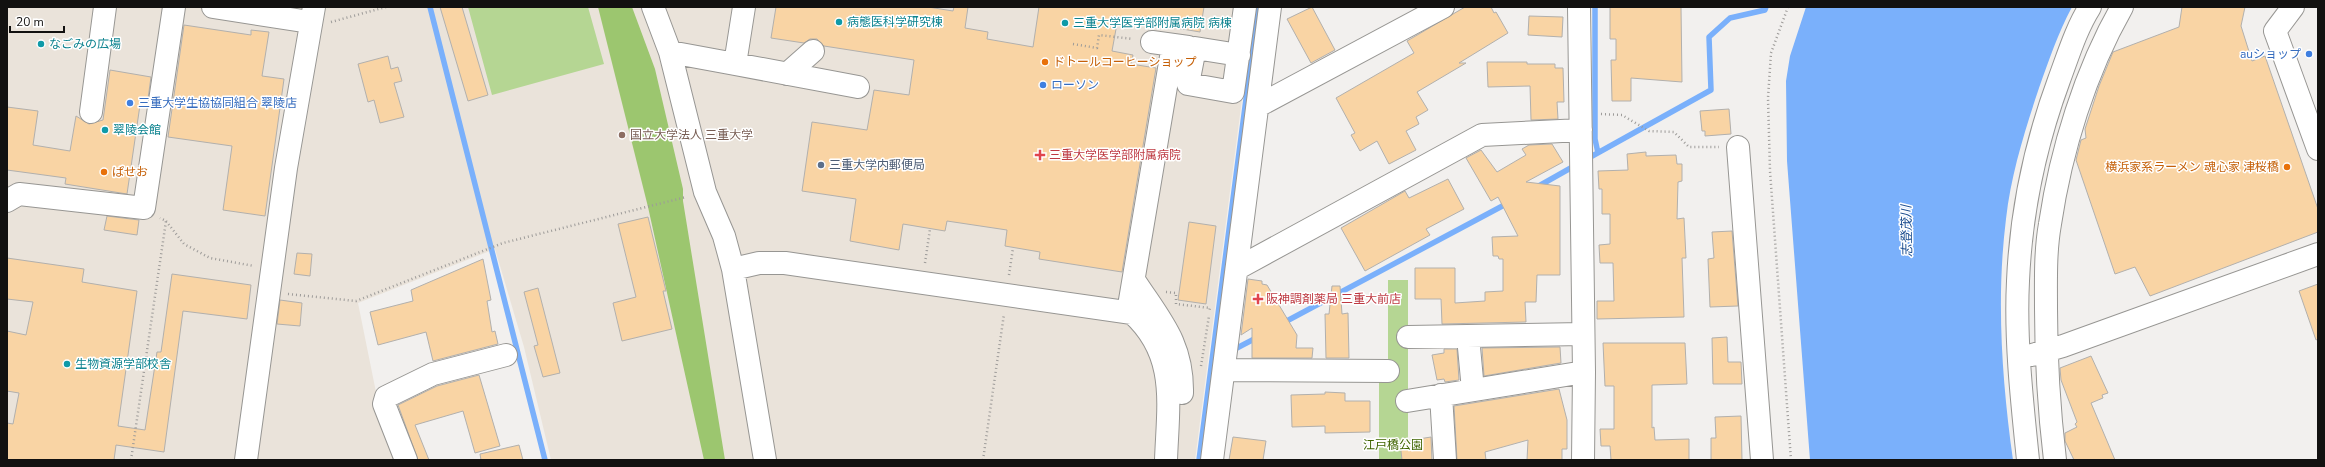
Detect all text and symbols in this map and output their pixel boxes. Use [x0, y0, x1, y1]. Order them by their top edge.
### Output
scale bar [10, 8, 64, 34]
text: 20 m [16, 14, 44, 30]
place label: 病態医科学研究棟 [847, 14, 943, 30]
place label: 三重大学医学部附属病院 病棟 [1073, 15, 1232, 31]
marker: 病態医科学研究棟 [834, 17, 844, 27]
marker: 三重大学医学部附属病院 病棟 [1060, 18, 1070, 28]
place label: なごみの広場 [49, 36, 121, 52]
marker: なごみの広場 [36, 39, 46, 49]
place label: auショップ [2240, 46, 2301, 62]
marker: auショップ [2304, 49, 2314, 59]
place label: ドトールコーヒーショップ [1053, 54, 1197, 70]
marker: ドトールコーヒーショップ [1040, 57, 1050, 67]
place label: ローソン [1051, 77, 1099, 93]
marker: ローソン [1038, 80, 1048, 90]
place label: 三重大学生協協同組合 翠陵店 [138, 95, 297, 111]
marker: 三重大学生協協同組合 翠陵店 [125, 98, 135, 108]
place label: 翠陵会館 [113, 122, 161, 138]
marker: 翠陵会館 [100, 125, 110, 135]
place label: 国立大学法人 三重大学 [630, 127, 753, 143]
marker: 国立大学法人 三重大学 [617, 130, 627, 140]
place label: 三重大学医学部附属病院 [1049, 147, 1181, 163]
marker: 三重大学医学部附属病院 [1034, 149, 1046, 161]
place label: 三重大学内郵便局 [829, 157, 925, 173]
place label: 横浜家系ラーメン 魂心家 津桜橋 [2105, 159, 2279, 175]
marker: 三重大学内郵便局 [816, 160, 826, 170]
marker: 横浜家系ラーメン 魂心家 津桜橋 [2282, 162, 2292, 172]
place label: ぱせお [112, 164, 148, 180]
marker: ぱせお [99, 167, 109, 177]
water label: 志登茂川 [1898, 203, 1916, 257]
place label: 阪神調剤薬局 三重大前店 [1266, 291, 1401, 307]
marker: 阪神調剤薬局 三重大前店 [1253, 294, 1263, 304]
place label: 生物資源学部校舎 [75, 356, 171, 372]
marker: 生物資源学部校舎 [62, 359, 72, 369]
park label: 江戸橋公園 [1363, 437, 1423, 453]

